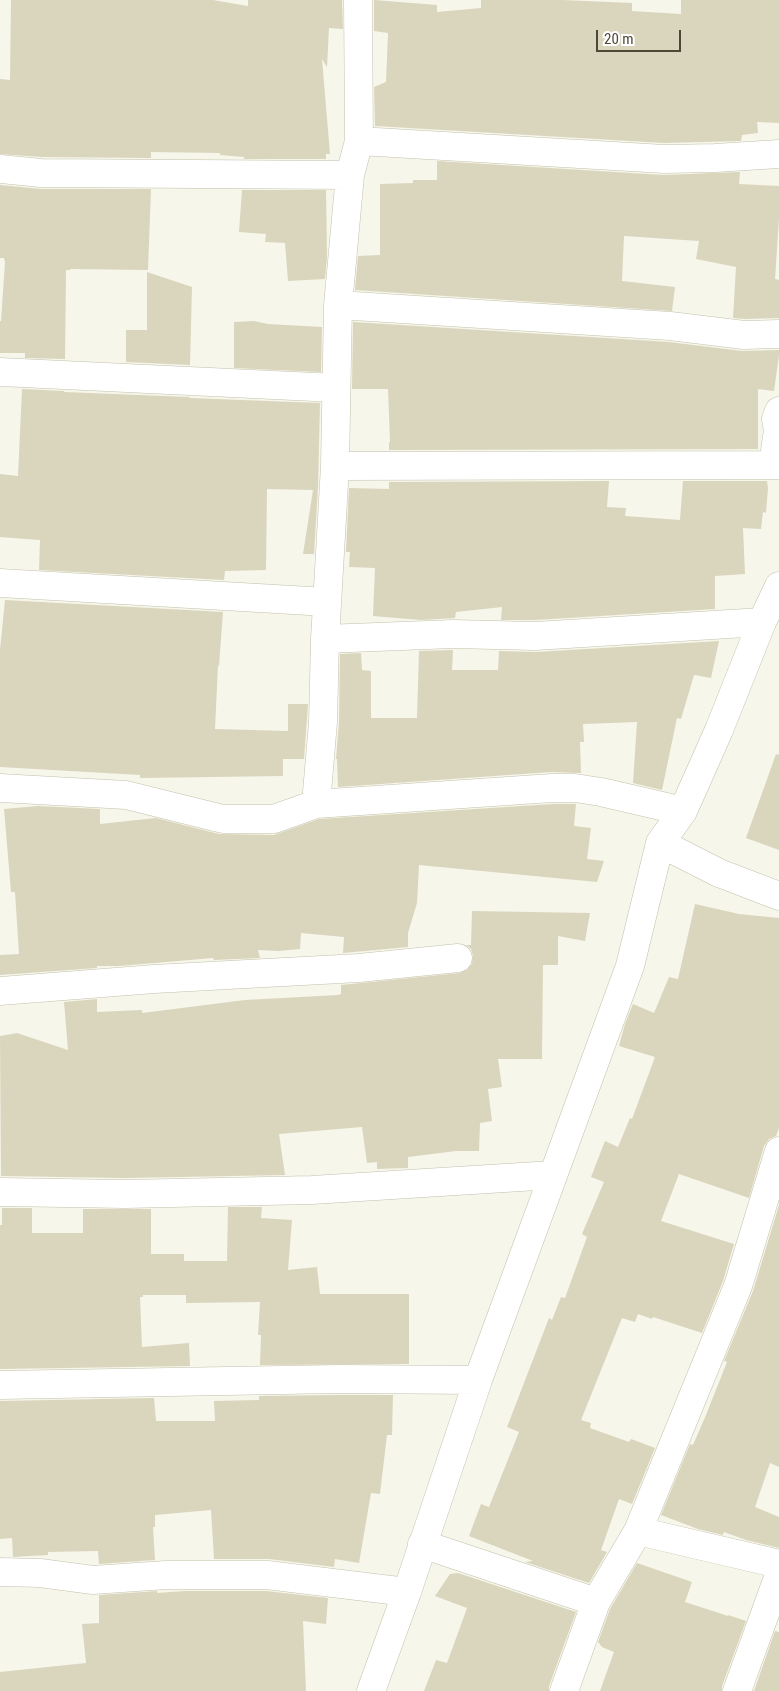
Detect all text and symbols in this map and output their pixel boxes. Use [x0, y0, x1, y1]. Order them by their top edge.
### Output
scale bar [599, 20, 684, 52]
text: 20 m [604, 30, 634, 48]

